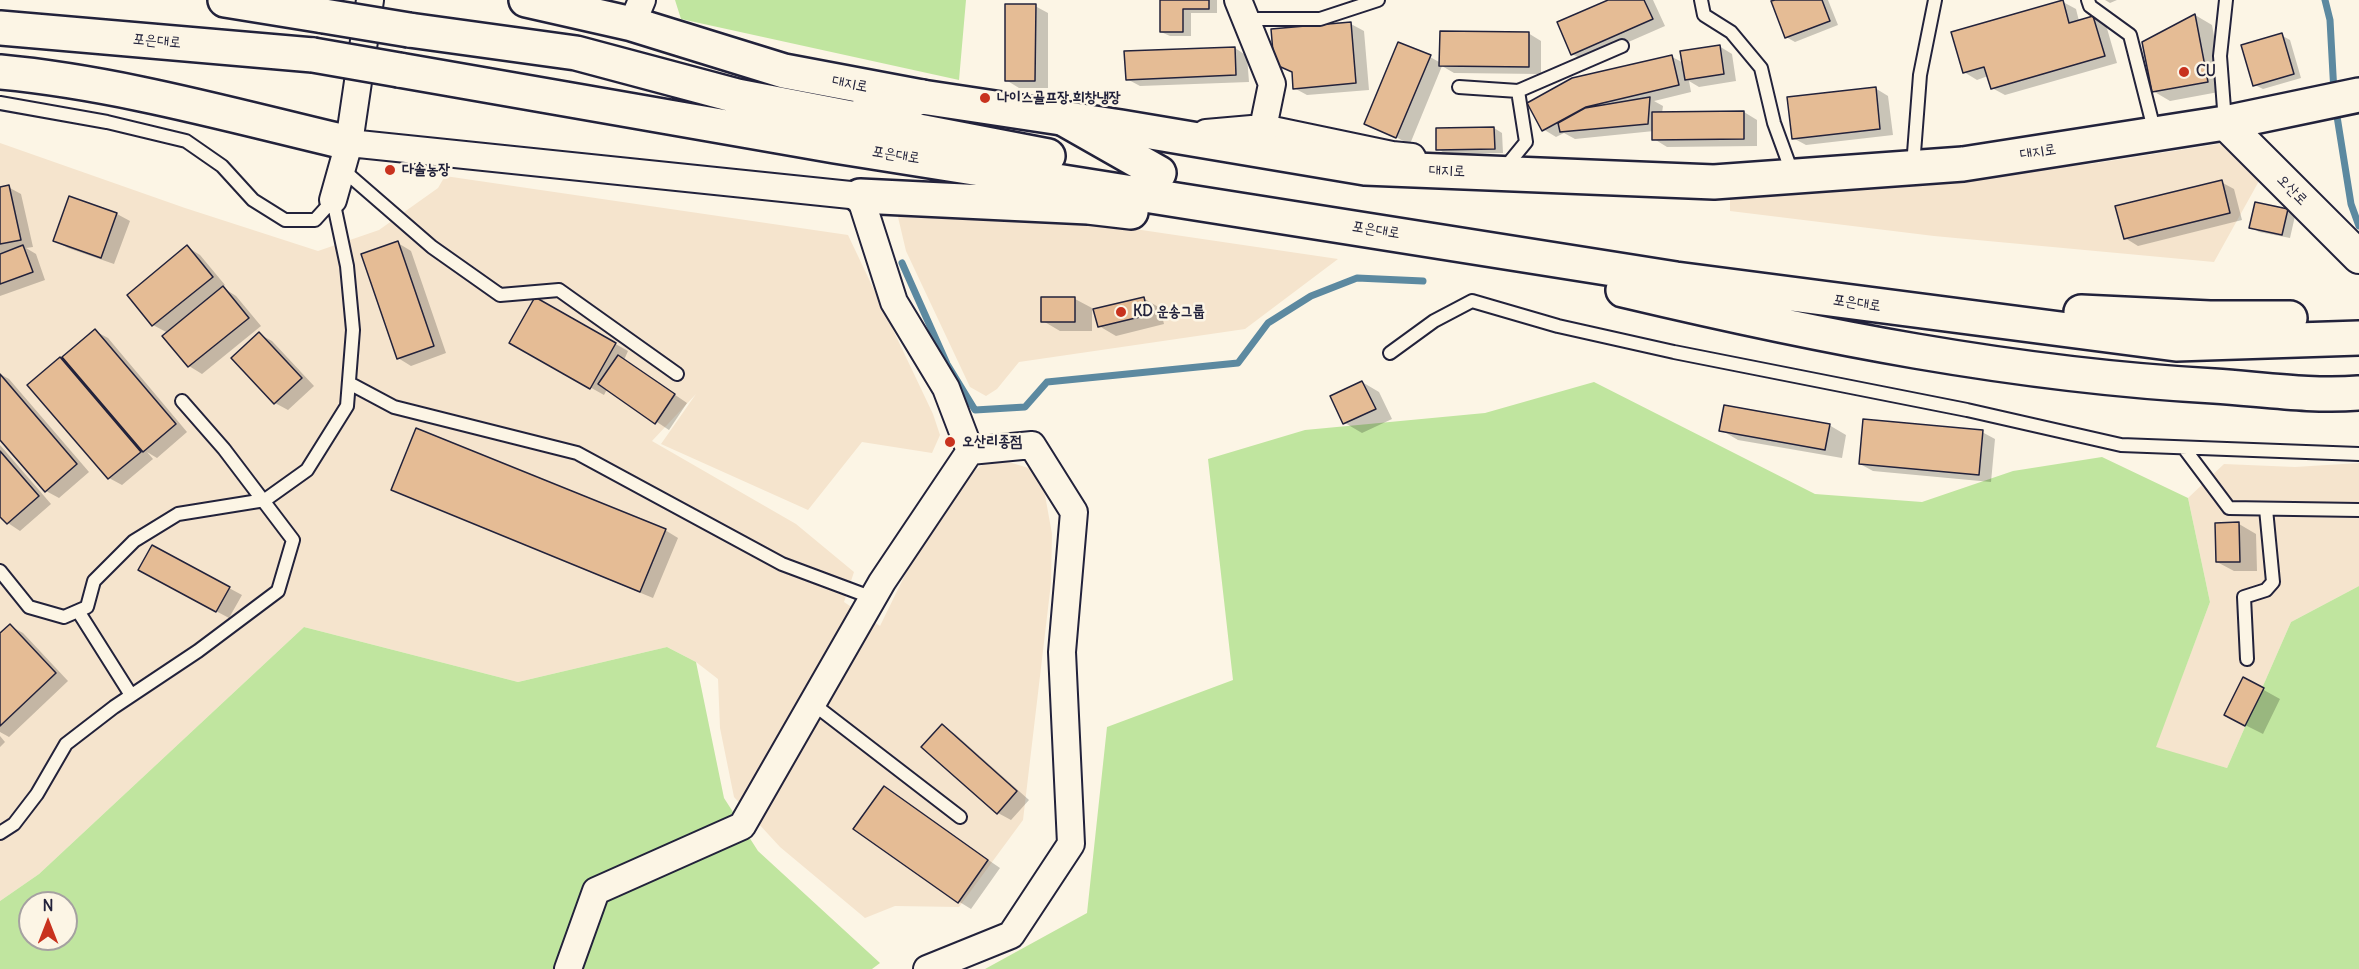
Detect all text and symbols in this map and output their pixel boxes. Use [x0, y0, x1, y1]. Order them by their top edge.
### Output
street label: 포은대로 [132, 30, 182, 52]
place label: CU [2196, 63, 2216, 81]
marker: CU [2177, 65, 2191, 79]
street label: 대지로 [831, 72, 869, 96]
place label: 나이스골프장.희창냉장 [997, 89, 1121, 107]
marker: 나이스골프장.희창냉장 [978, 91, 992, 105]
street label: 대지로 [2019, 140, 2057, 164]
street label: 포은대로 [871, 142, 921, 168]
place label: 다솔농장 [402, 161, 450, 179]
street label: 대지로 [1429, 161, 1465, 181]
marker: 다솔농장 [383, 163, 397, 177]
street label: 오산로 [2273, 171, 2311, 209]
street label: 포은대로 [1351, 217, 1401, 243]
street label: 포은대로 [1832, 291, 1882, 315]
place label: KD 운송그룹 [1133, 303, 1205, 321]
marker: KD 운송그룹 [1114, 305, 1128, 319]
place label: 오산리종점 [962, 433, 1022, 451]
marker: 오산리종점 [943, 435, 957, 449]
north arrow [18, 891, 78, 951]
text: N [42, 895, 54, 915]

